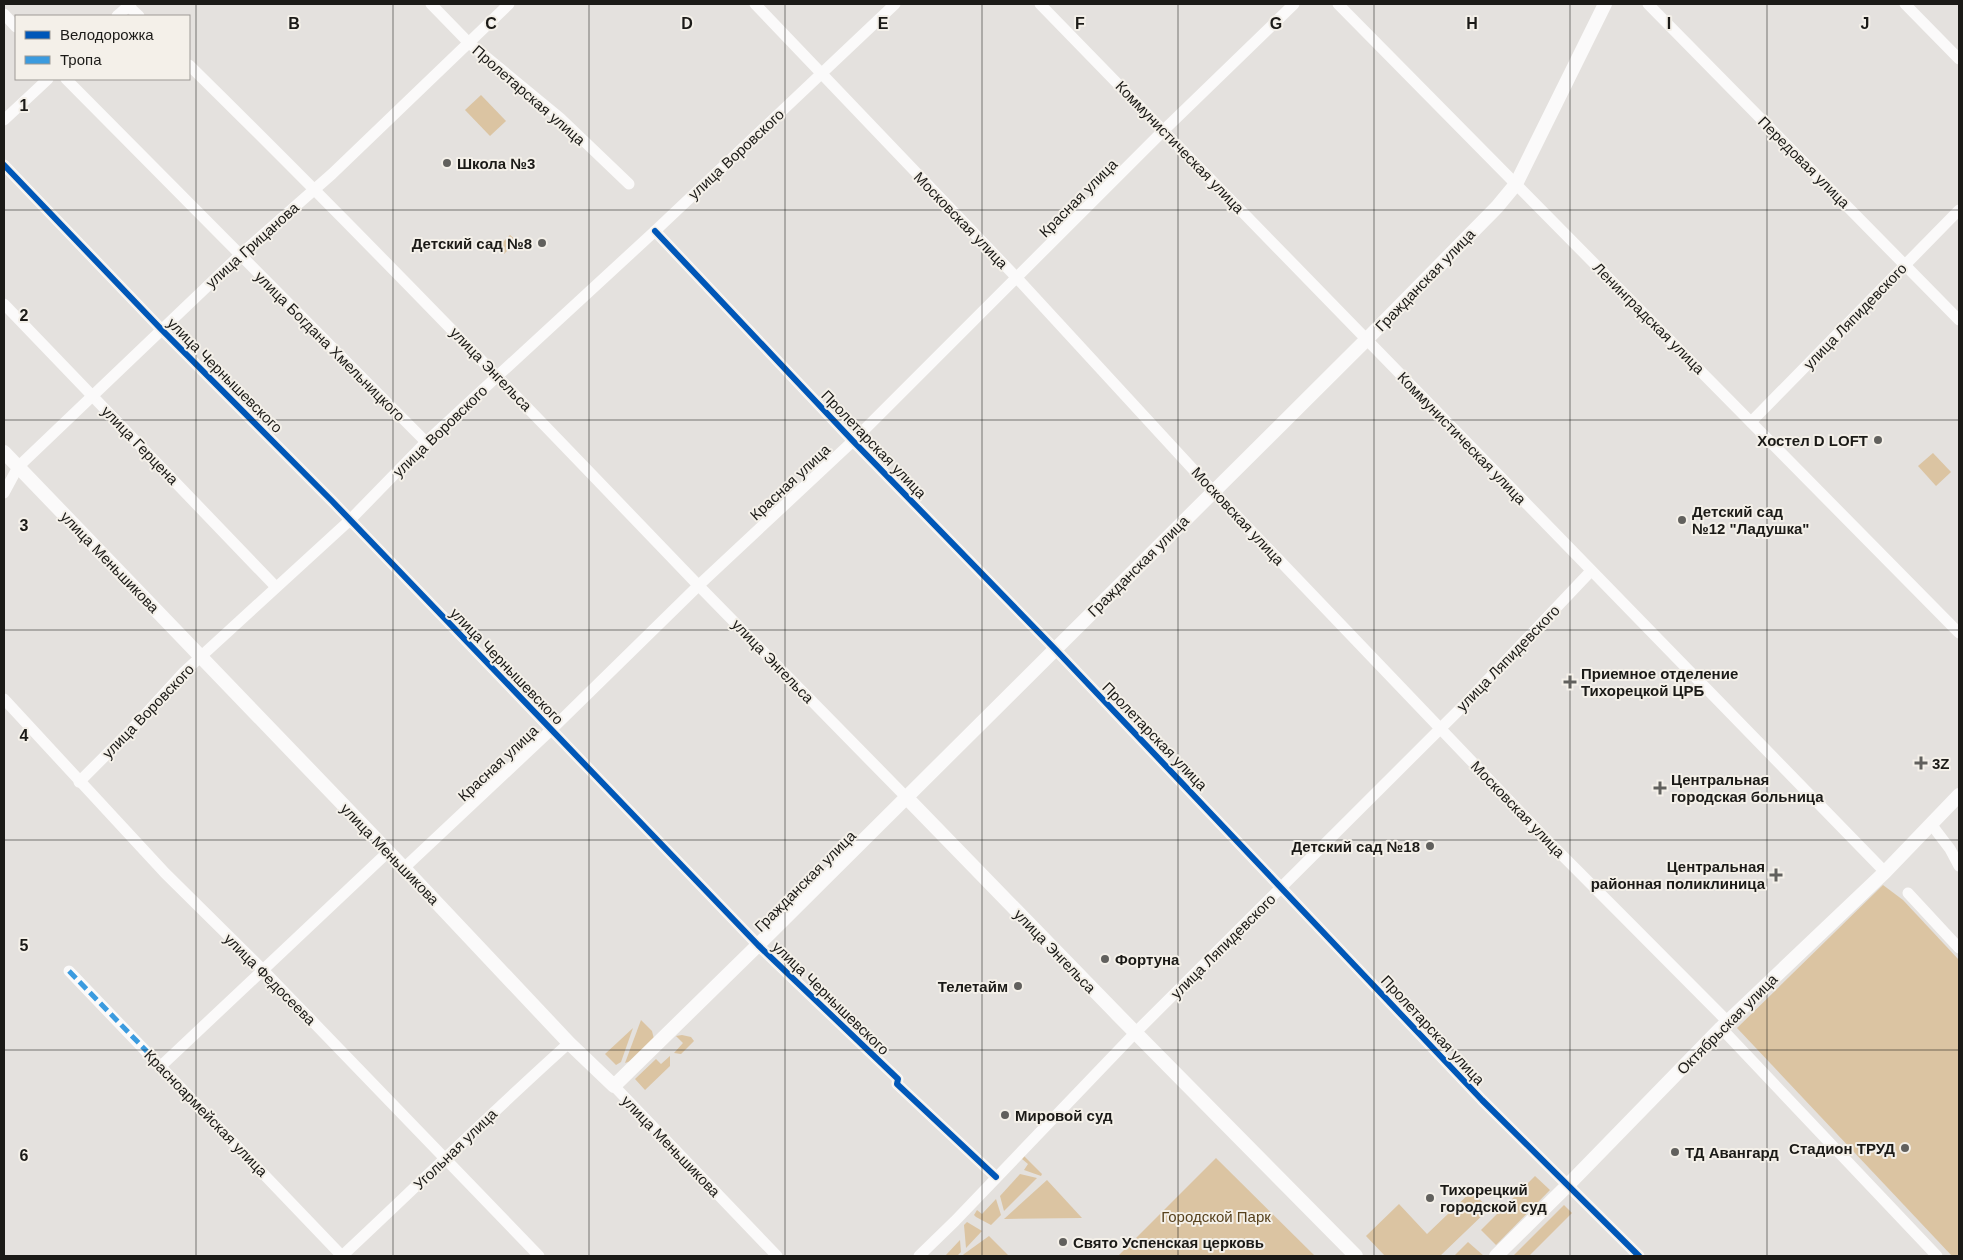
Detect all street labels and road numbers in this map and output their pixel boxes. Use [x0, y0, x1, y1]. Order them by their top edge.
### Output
street label: Пролетарская улица [469, 42, 589, 149]
street label: Коммунистическая улица [1112, 77, 1248, 217]
street label: улица Воровского [685, 105, 787, 203]
street label: Передовая улица [1755, 113, 1854, 212]
street label: Красная улица [1036, 155, 1121, 240]
street label: Московская улица [911, 168, 1012, 272]
street label: улица Грицанова [202, 198, 302, 291]
street label: Гражданская улица [1372, 225, 1479, 335]
street label: Ленинградская улица [1590, 259, 1709, 378]
street label: улица Ляпидевского [1800, 259, 1910, 373]
street label: улица Богдана Хмельницкого [252, 268, 408, 424]
street label: улица Чернышевского [164, 314, 286, 436]
street label: улица Энгельса [447, 324, 536, 415]
street label: Коммунистическая улица [1394, 368, 1530, 508]
street label: улица Воровского [389, 382, 491, 480]
street label: Пролетарская улица [818, 387, 930, 502]
street label: улица Герцена [98, 402, 182, 488]
street label: Красная улица [747, 440, 834, 523]
street label: Московская улица [1188, 464, 1288, 569]
street label: улица Меньшикова [57, 508, 163, 617]
street label: Гражданская улица [1084, 512, 1192, 620]
street label: улица Ляпидевского [1453, 601, 1563, 715]
street label: улица Чернышевского [447, 604, 567, 728]
street label: улица Энгельса [729, 616, 818, 707]
street label: улица Воровского [99, 660, 197, 762]
street label: Пролетарская улица [1099, 679, 1211, 794]
street label: Красная улица [455, 721, 542, 804]
street label: Московская улица [1468, 757, 1569, 861]
street label: улица Меньшикова [337, 800, 443, 909]
street label: Гражданская улица [751, 827, 859, 935]
street label: улица Ляпидевского [1167, 890, 1279, 1002]
street label: улица Энгельса [1011, 906, 1100, 997]
street label: улица Федосеева [221, 930, 320, 1029]
street label: улица Чернышевского [769, 938, 893, 1058]
street label: Октябрьская улица [1673, 970, 1781, 1078]
street label: Пролетарская улица [1378, 972, 1489, 1089]
street label: Красноармейская улица [141, 1046, 271, 1180]
street label: улица Меньшикова [618, 1092, 724, 1201]
street label: Угольная улица [410, 1105, 500, 1193]

